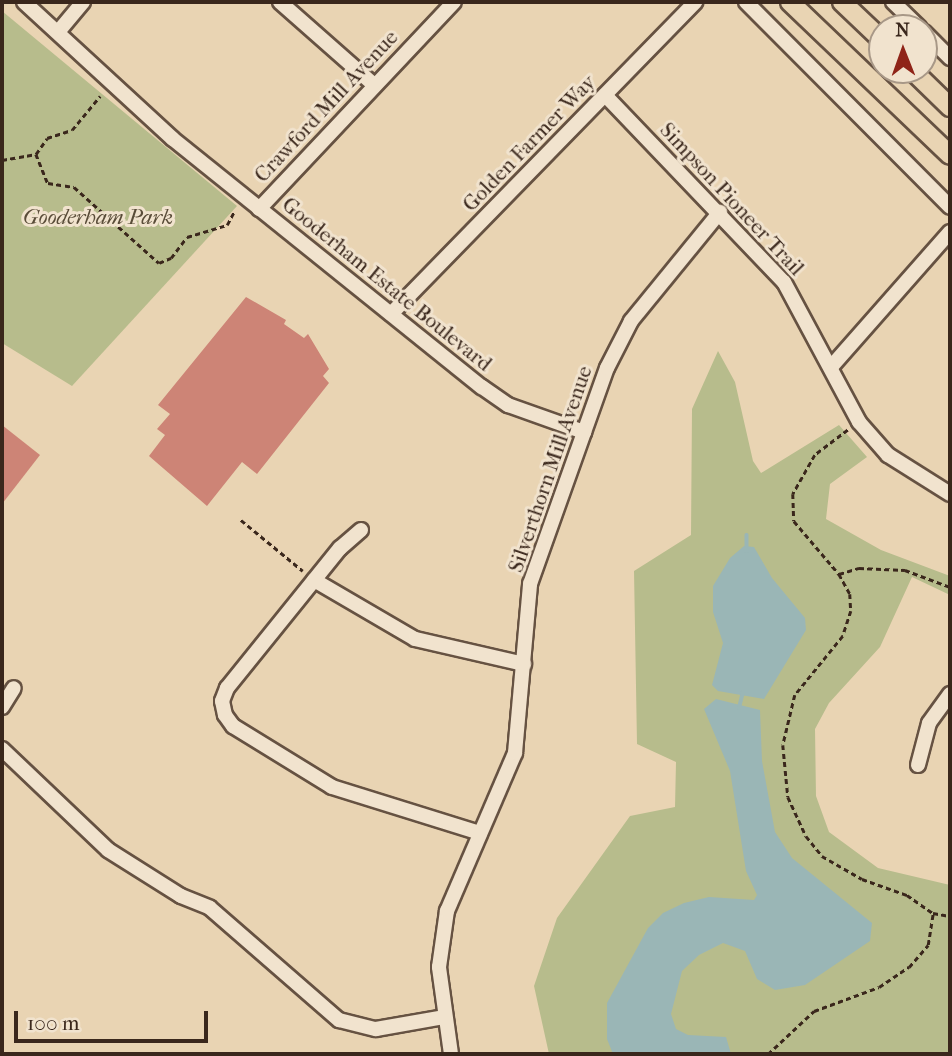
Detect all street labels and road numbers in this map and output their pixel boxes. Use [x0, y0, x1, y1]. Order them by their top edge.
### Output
street label: Crawford Mill Avenue [249, 25, 403, 187]
street label: Golden Farmer Way [457, 69, 601, 217]
street label: Simpson Pioneer Trail [655, 117, 809, 281]
street label: Gooderham Estate Boulevard [277, 192, 497, 376]
street label: Silverthorn Mill Avenue [503, 362, 597, 576]

